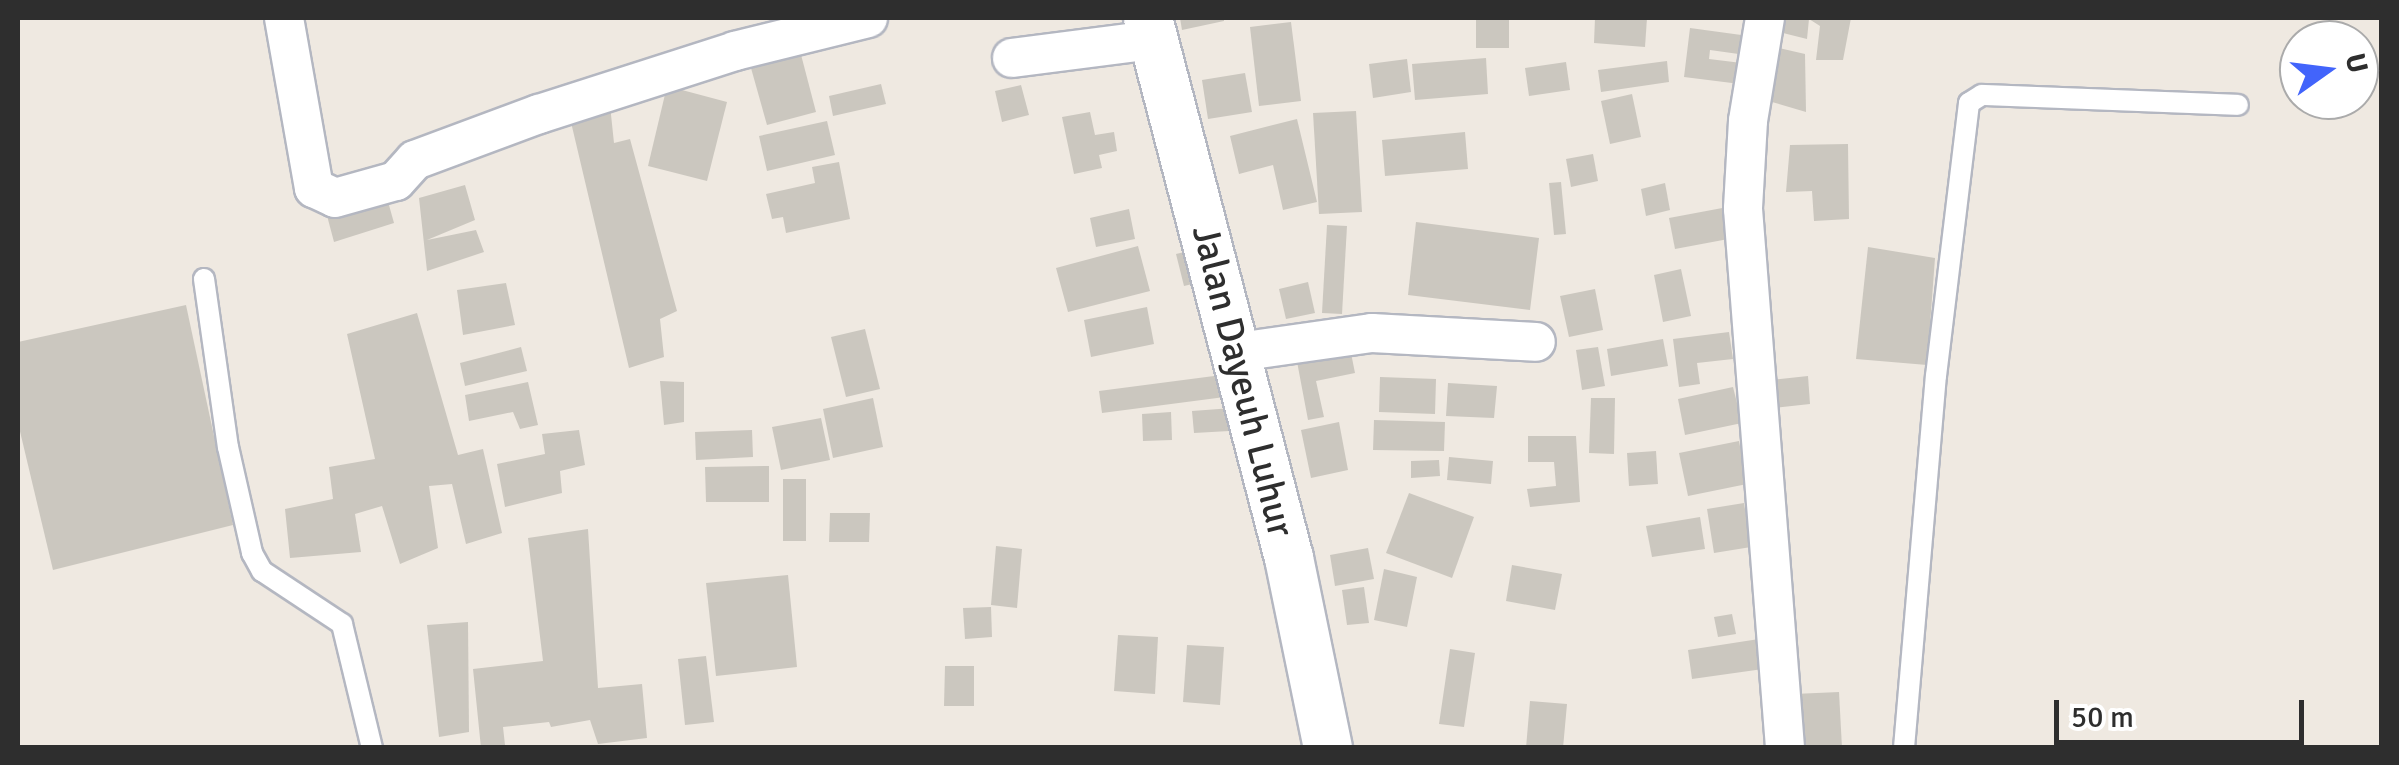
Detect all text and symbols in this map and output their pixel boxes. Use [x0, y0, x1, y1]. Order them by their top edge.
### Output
north arrow [2279, 20, 2379, 120]
text: U [2337, 50, 2375, 76]
street label: Jalan Dayeuh Luhur [1182, 221, 1304, 541]
scale bar [2059, 680, 2309, 742]
text: 50 m [2071, 699, 2134, 736]

